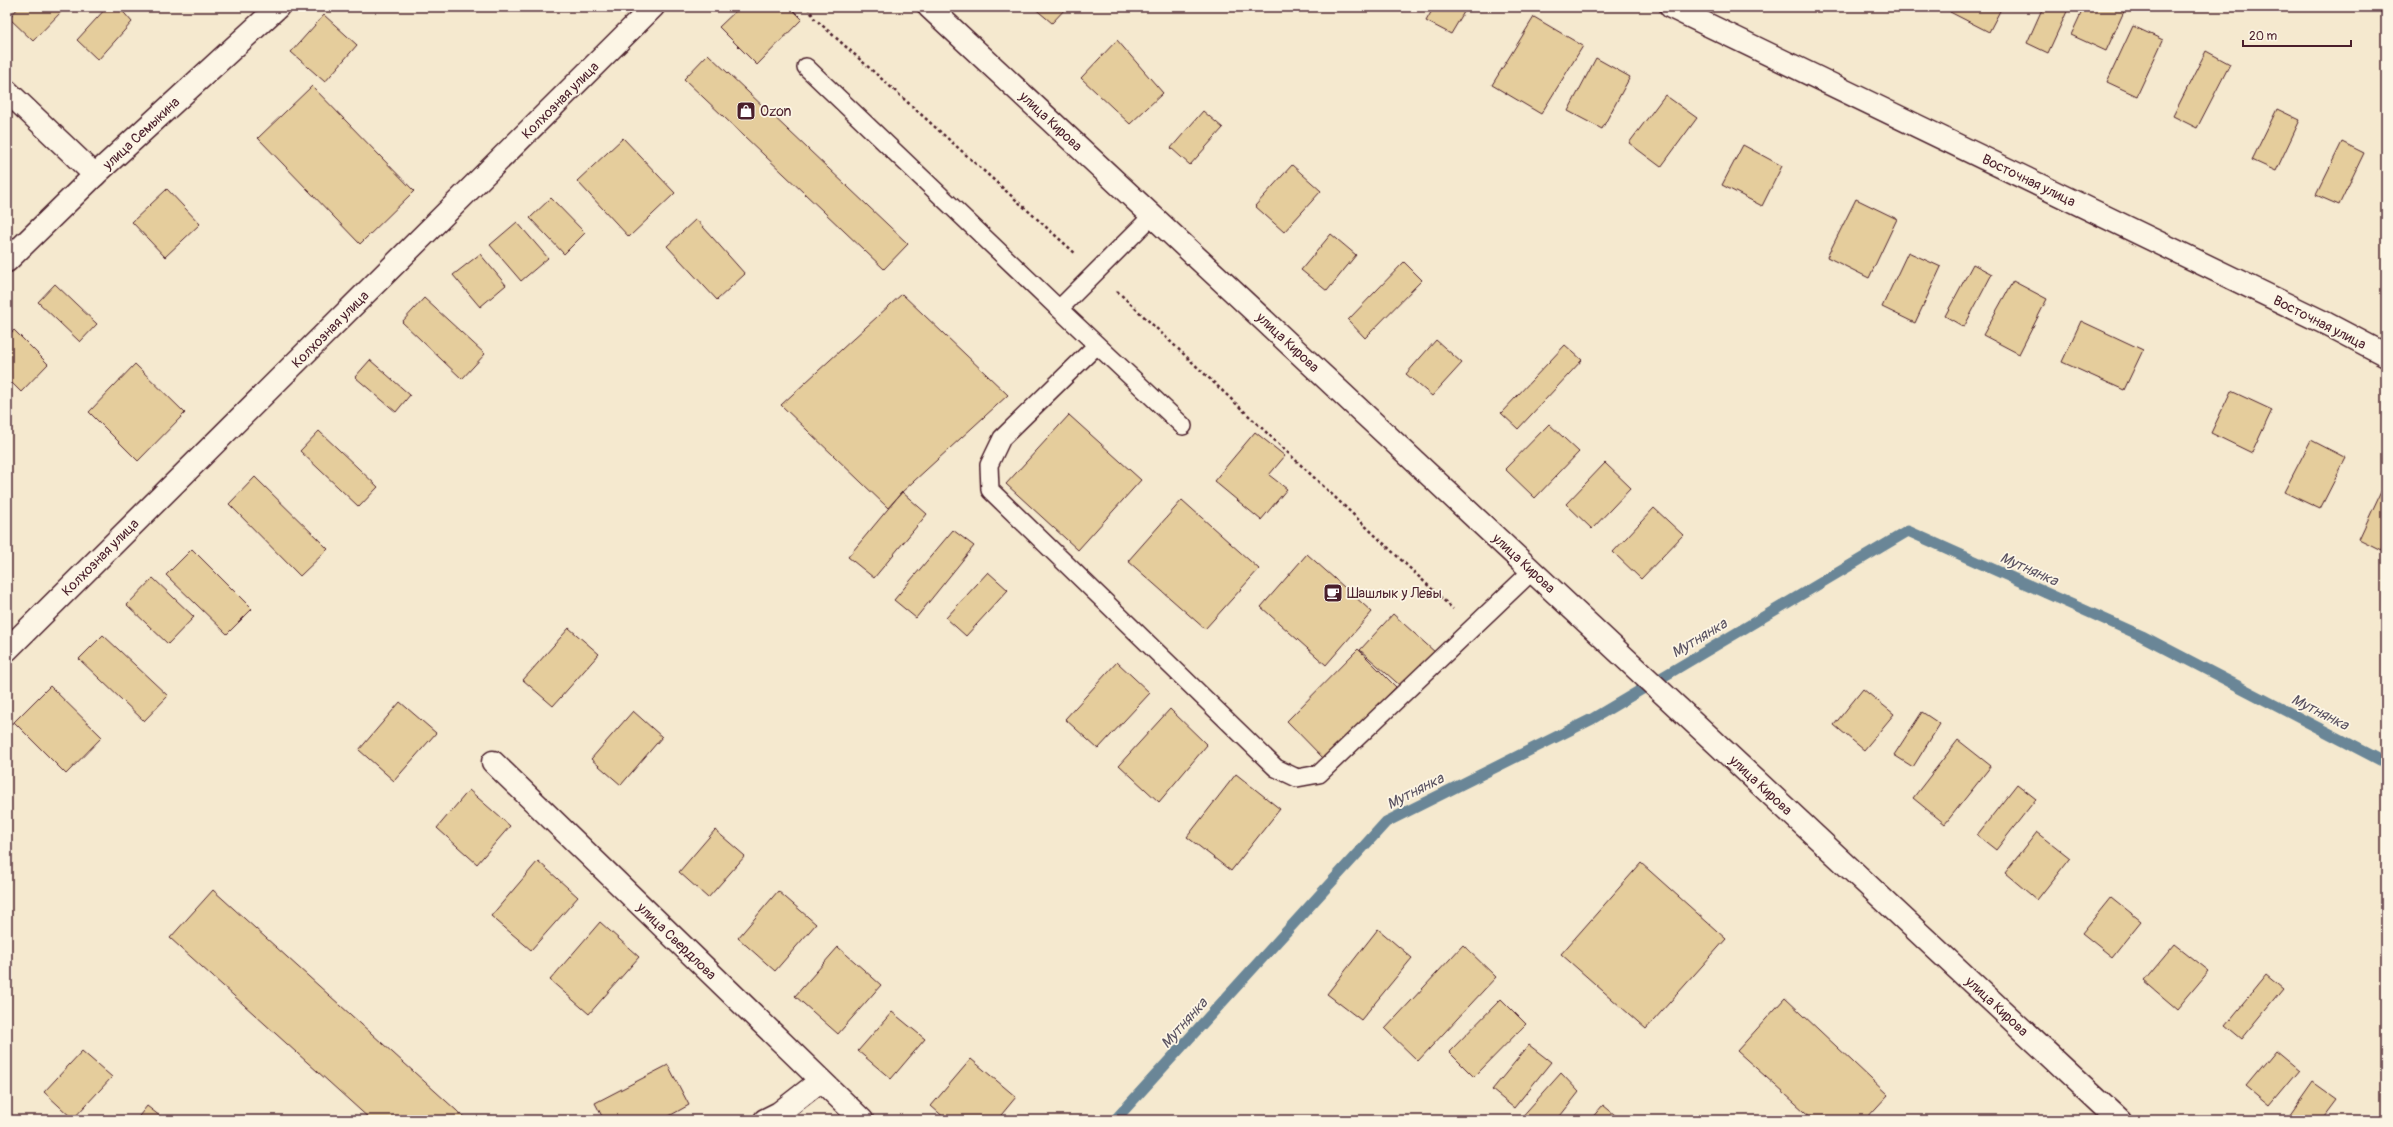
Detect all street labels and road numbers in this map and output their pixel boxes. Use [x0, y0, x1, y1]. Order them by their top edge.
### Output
street label: Колхозная улица [518, 58, 602, 142]
street label: улица Кирова [1015, 87, 1086, 155]
street label: улица Семыкина [99, 94, 183, 174]
street label: Восточная улица [1979, 150, 2078, 210]
street label: Колхозная улица [288, 287, 372, 371]
street label: Восточная улица [2271, 292, 2369, 353]
street label: улица Кирова [1252, 308, 1323, 376]
street label: Колхозная улица [58, 515, 142, 599]
street label: улица Кирова [1488, 529, 1559, 597]
street label: улица Кирова [1725, 751, 1796, 819]
street label: улица Свердлова [633, 899, 720, 983]
street label: улица Кирова [1961, 972, 2032, 1040]

